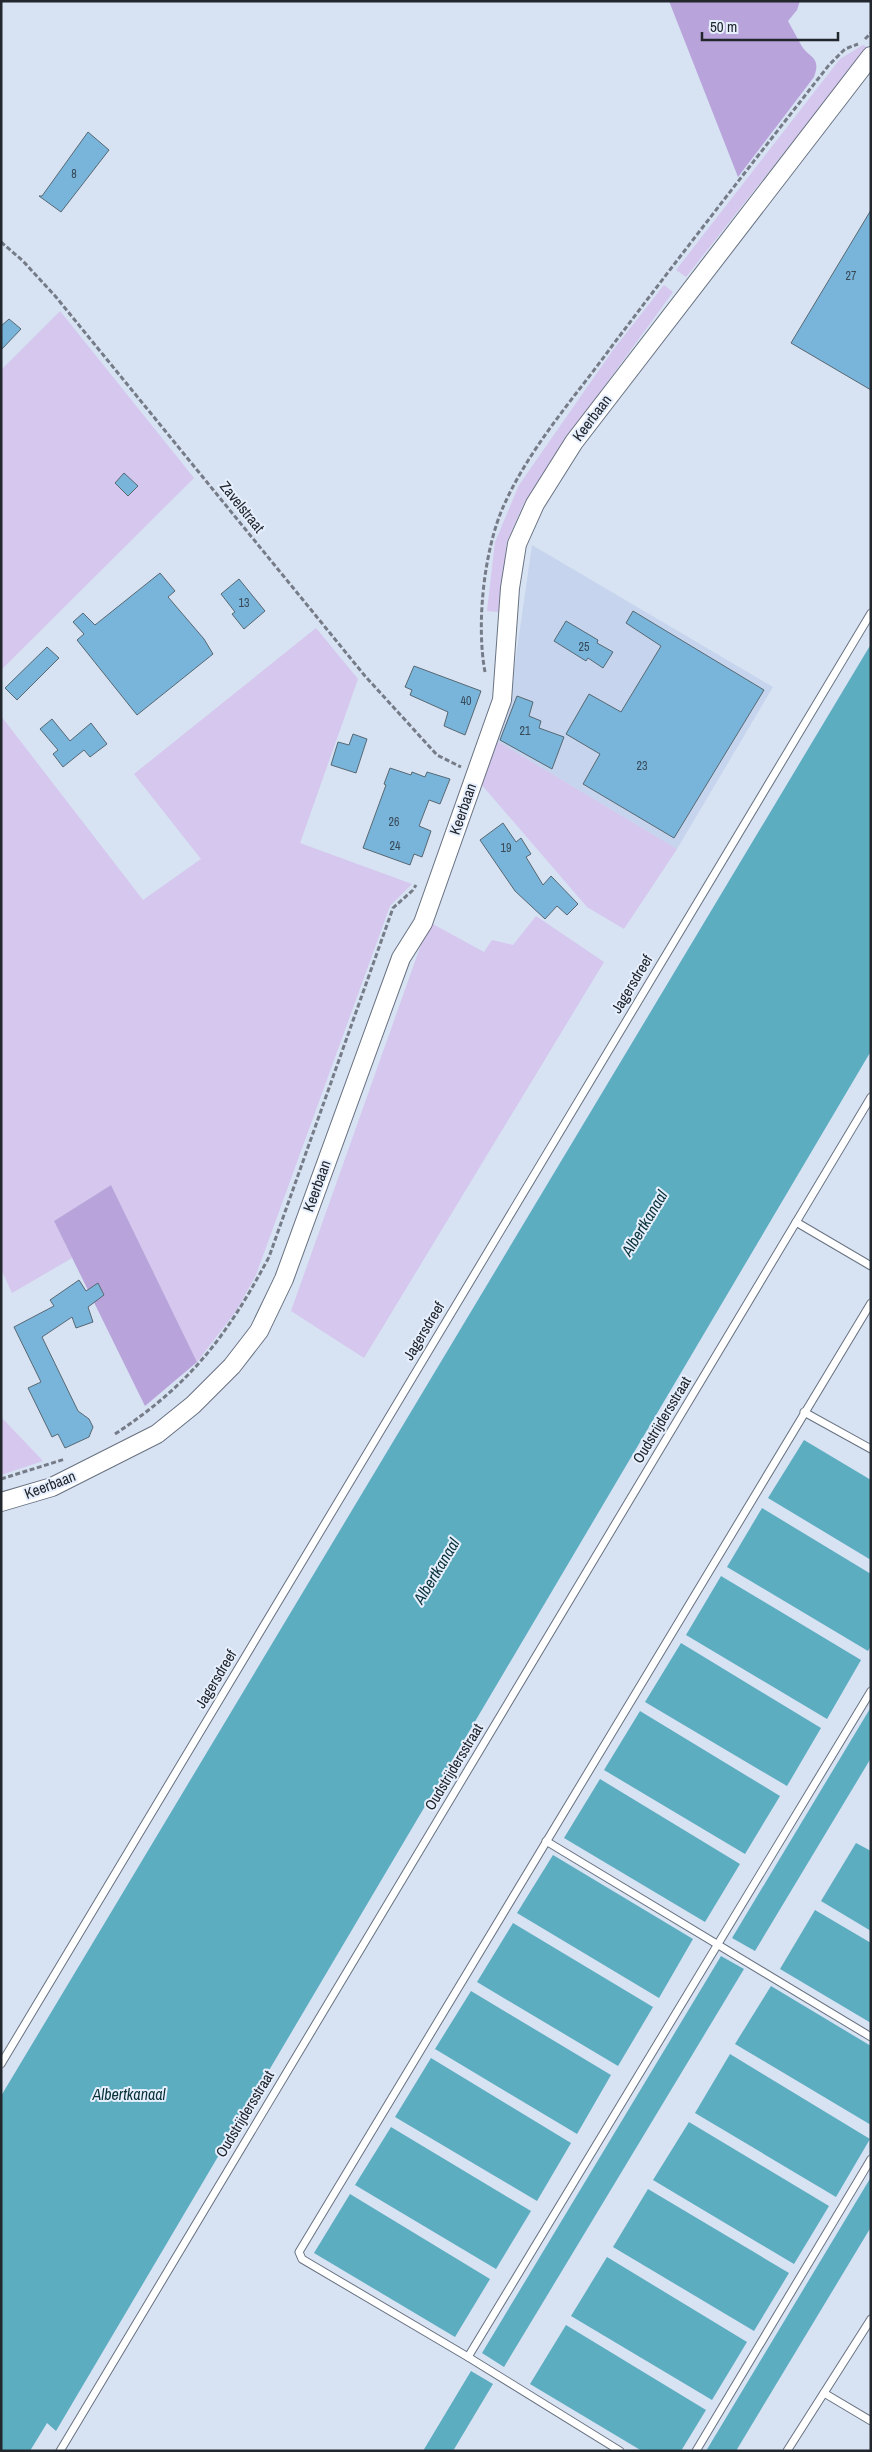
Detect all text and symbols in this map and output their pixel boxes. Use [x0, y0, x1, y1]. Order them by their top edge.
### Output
scale bar [702, 10, 838, 42]
text: 50 m [710, 16, 737, 37]
house number: 8 [71, 166, 77, 182]
house number: 27 [846, 268, 857, 284]
street label: Keerbaan [567, 390, 616, 445]
street label: Zavelstraat [215, 476, 270, 537]
house number: 13 [239, 595, 249, 611]
house number: 25 [579, 639, 590, 655]
house number: 40 [461, 693, 471, 709]
house number: 21 [520, 723, 531, 739]
house number: 23 [637, 758, 647, 774]
street label: Keerbaan [444, 780, 481, 837]
house number: 26 [389, 814, 399, 830]
house number: 24 [390, 838, 401, 854]
house number: 19 [501, 840, 511, 856]
street label: Jagersdreef [606, 950, 658, 1017]
street label: Keerbaan [298, 1157, 336, 1214]
water label: Albertkanaal [615, 1185, 673, 1261]
street label: Jagersdreef [398, 1297, 450, 1364]
street label: Oudstrijdersstraat [627, 1372, 696, 1467]
street label: Keerbaan [21, 1465, 78, 1504]
water label: Albertkanaal [407, 1533, 465, 1609]
street label: Jagersdreef [190, 1645, 242, 1712]
street label: Oudstrijdersstraat [419, 1719, 488, 1814]
street label: Oudstrijdersstraat [210, 2066, 279, 2161]
water label: Albertkanaal [92, 2083, 167, 2105]

